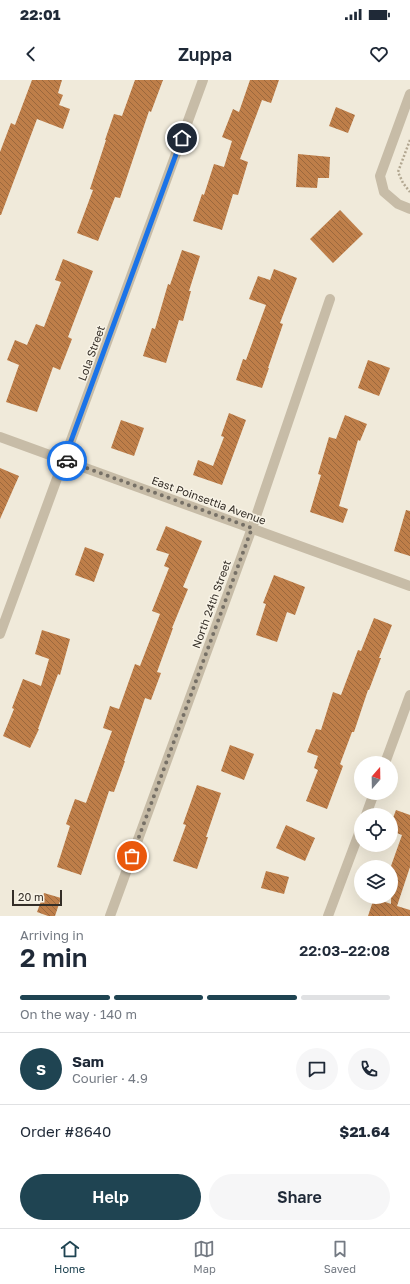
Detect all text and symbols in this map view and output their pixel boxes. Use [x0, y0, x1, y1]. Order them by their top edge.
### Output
text: 22:01 [20, 5, 61, 23]
icon: back [20, 43, 42, 65]
text: Zuppa [178, 43, 232, 65]
icon: heart [368, 43, 390, 65]
pin [165, 121, 199, 155]
icon: home [171, 127, 193, 149]
street label: Lola Street [75, 324, 107, 382]
courier [47, 441, 87, 481]
icon: car [56, 450, 78, 472]
street label: East Poinsettia Avenue [150, 473, 268, 527]
street label: North 24th Street [189, 558, 233, 650]
north arrow [354, 756, 398, 800]
map controls [354, 756, 398, 904]
button: locate [354, 808, 398, 852]
pin [115, 839, 149, 873]
icon: bag [121, 845, 143, 867]
button: layers [354, 860, 398, 904]
scale bar [12, 888, 62, 907]
text: 20 m [18, 890, 44, 903]
text: Arriving in [20, 927, 84, 943]
text: 22:03–22:08 [299, 941, 390, 959]
text: 2 min [20, 942, 88, 973]
text: On the way · 140 m [20, 1006, 137, 1022]
button: chat [296, 1048, 338, 1090]
button: phone [348, 1048, 390, 1090]
text: Sam [72, 1052, 104, 1070]
text: S [36, 1060, 46, 1078]
text: Courier · 4.9 [72, 1070, 148, 1086]
text: Order #8640 [20, 1122, 111, 1140]
text: $21.64 [339, 1122, 390, 1140]
button: Help [20, 1174, 201, 1220]
button: Share [209, 1174, 390, 1220]
tab: Home [54, 1238, 85, 1275]
tab: Map [193, 1238, 216, 1275]
tab: Saved [324, 1238, 356, 1275]

